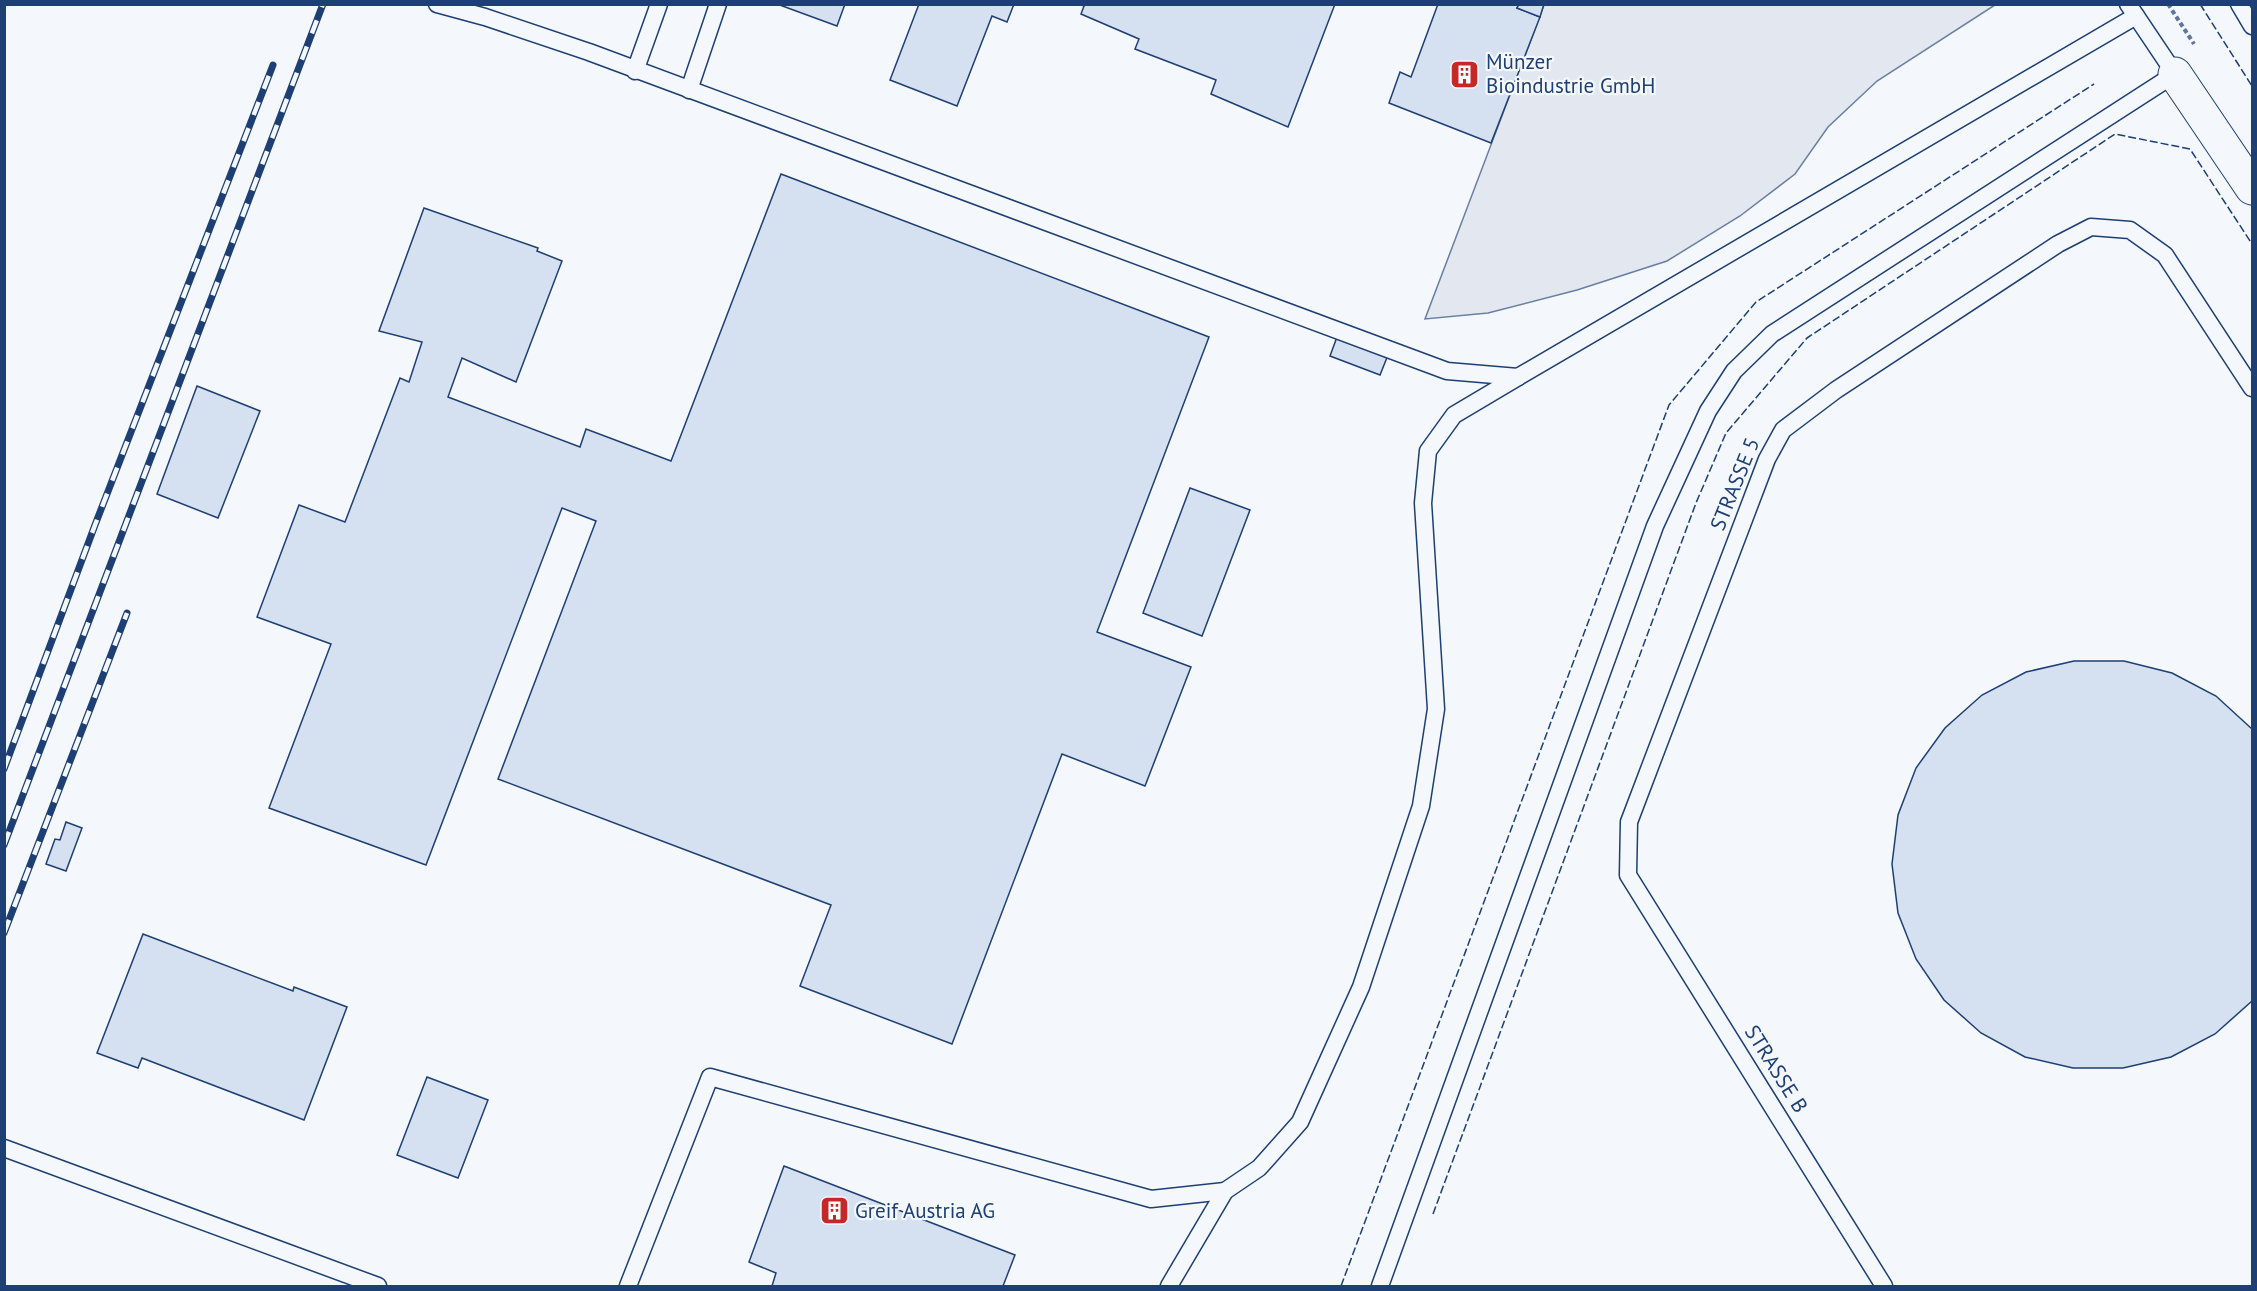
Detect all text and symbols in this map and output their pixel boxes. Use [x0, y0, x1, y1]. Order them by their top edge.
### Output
place label: Münzer Bioindustrie GmbH [1486, 48, 1655, 99]
building icon: Münzer Bioindustrie GmbH [1449, 58, 1481, 90]
street label: STRASSE 5 [1704, 433, 1765, 534]
street label: STRASSE B [1739, 1020, 1814, 1118]
building icon: Greif Austria AG [818, 1195, 850, 1227]
place label: Greif Austria AG [855, 1197, 995, 1224]

